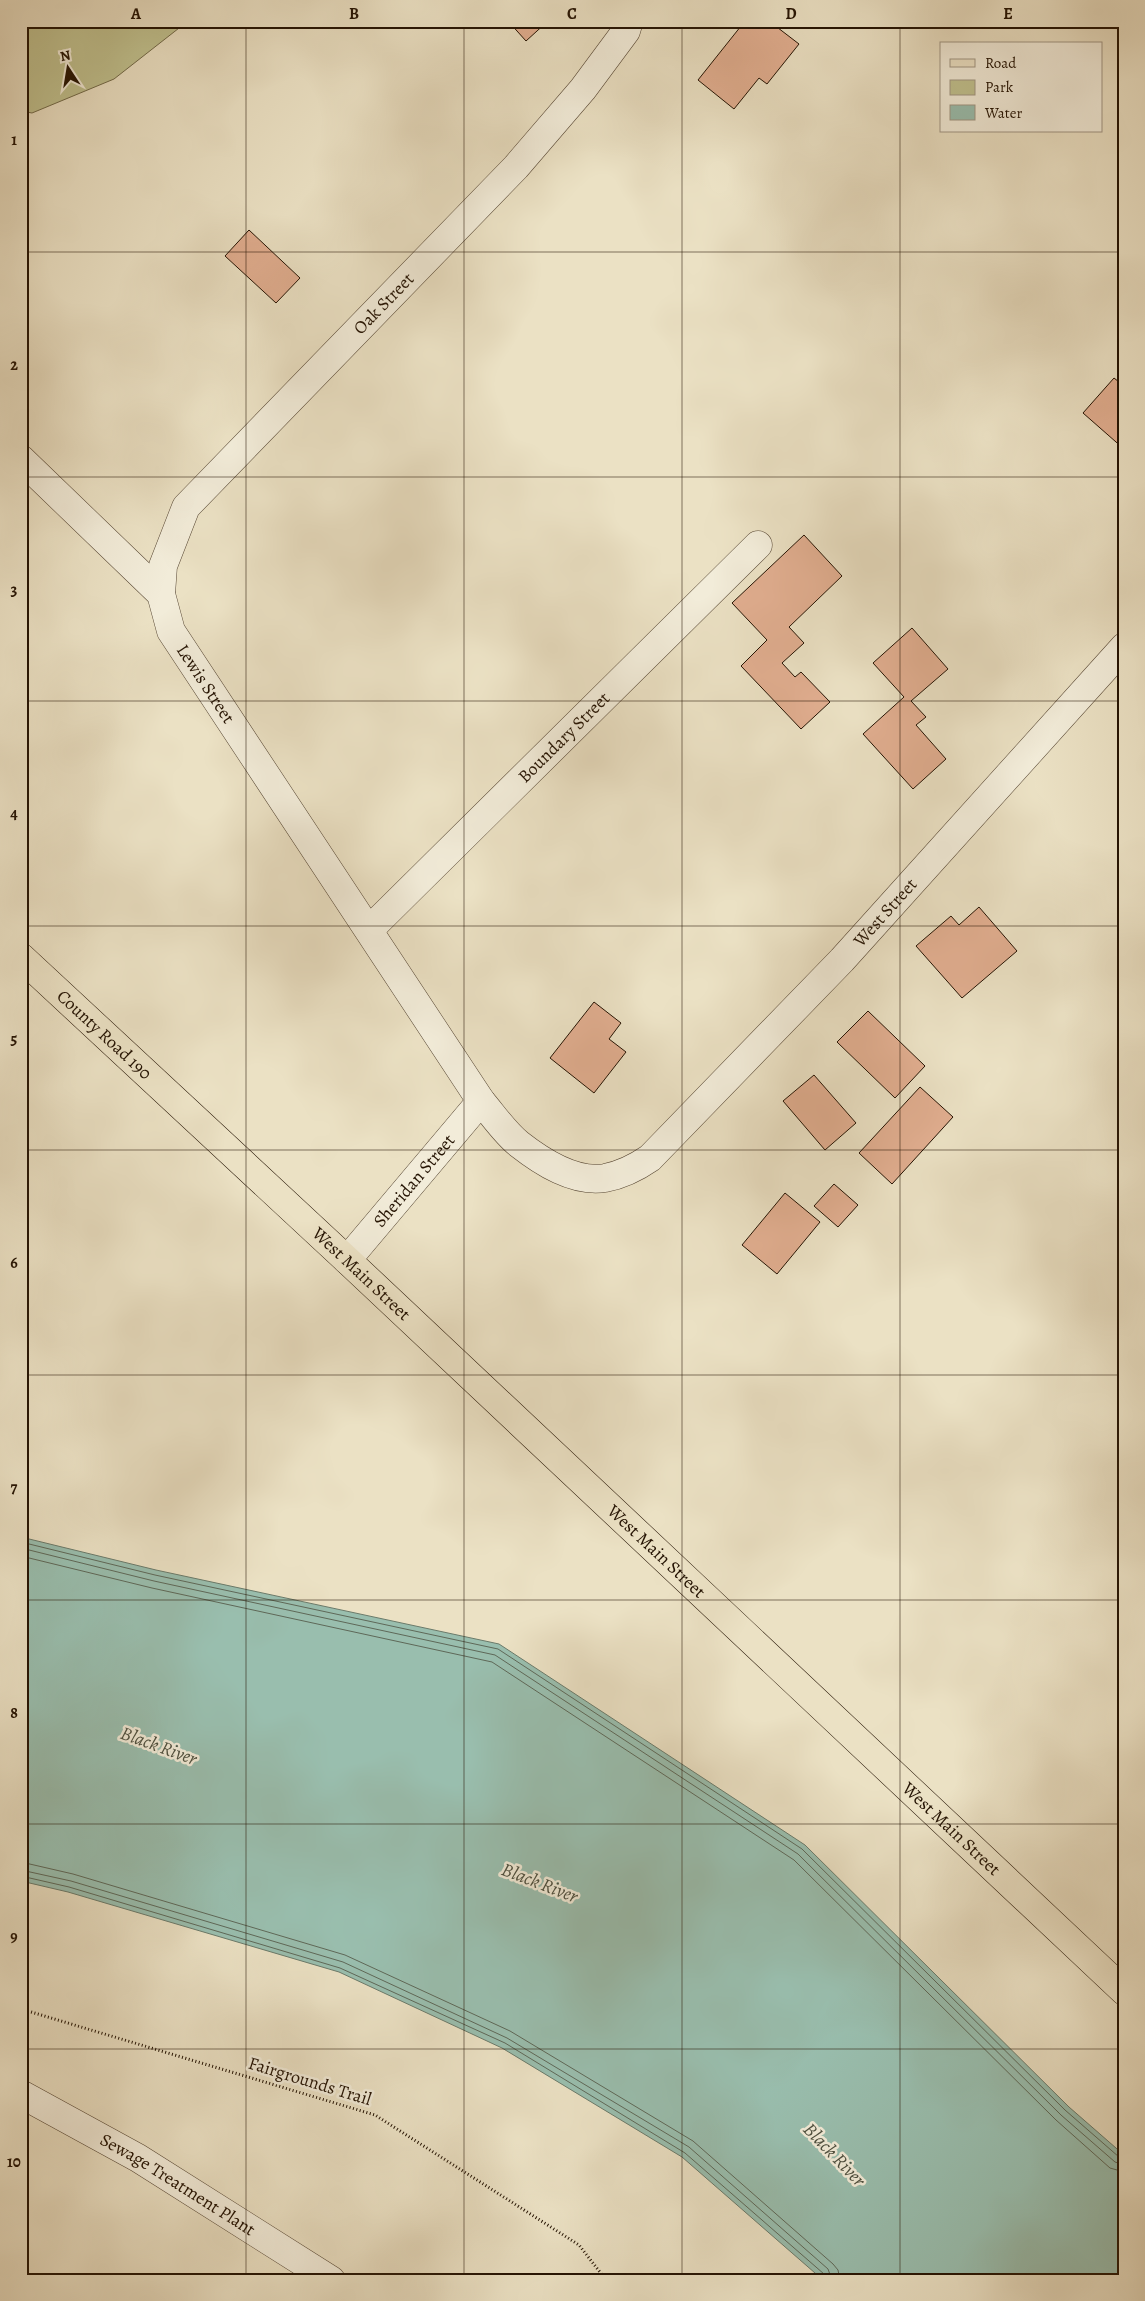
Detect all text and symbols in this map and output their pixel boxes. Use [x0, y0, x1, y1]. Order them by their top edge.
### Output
text: A [130, 3, 142, 25]
text: B [349, 3, 359, 25]
text: C [567, 3, 577, 25]
text: D [785, 3, 797, 25]
text: E [1003, 3, 1013, 25]
north arrow [42, 42, 92, 92]
legend [940, 42, 1102, 132]
text: N [58, 45, 72, 66]
text: Road [985, 53, 1017, 73]
text: Park [985, 77, 1014, 97]
text: Water [984, 103, 1022, 123]
text: 1 [11, 129, 17, 151]
street label: Oak Street [348, 267, 419, 340]
text: 2 [10, 354, 18, 376]
text: 3 [11, 579, 18, 601]
street label: Lewis Street [171, 640, 241, 728]
street label: Boundary Street [513, 686, 615, 788]
text: 4 [10, 803, 18, 825]
street label: West Street [847, 873, 922, 952]
street label: County Road 190 [52, 984, 157, 1085]
text: 5 [11, 1028, 18, 1050]
street label: Sheridan Street [368, 1129, 460, 1232]
street label: West Main Street [306, 1221, 416, 1326]
text: 6 [10, 1252, 18, 1274]
text: 7 [11, 1477, 18, 1499]
street label: West Main Street [601, 1498, 711, 1603]
text: 8 [10, 1702, 18, 1724]
water label: Black River [117, 1720, 202, 1772]
street label: West Main Street [896, 1776, 1006, 1881]
water label: Black River [498, 1857, 583, 1910]
text: 9 [10, 1926, 18, 1948]
street label: Fairgrounds Trail [246, 2051, 375, 2111]
water label: Black River [797, 2117, 872, 2193]
street label: Sewage Treatment Plant [96, 2128, 260, 2241]
text: 10 [7, 2151, 21, 2173]

